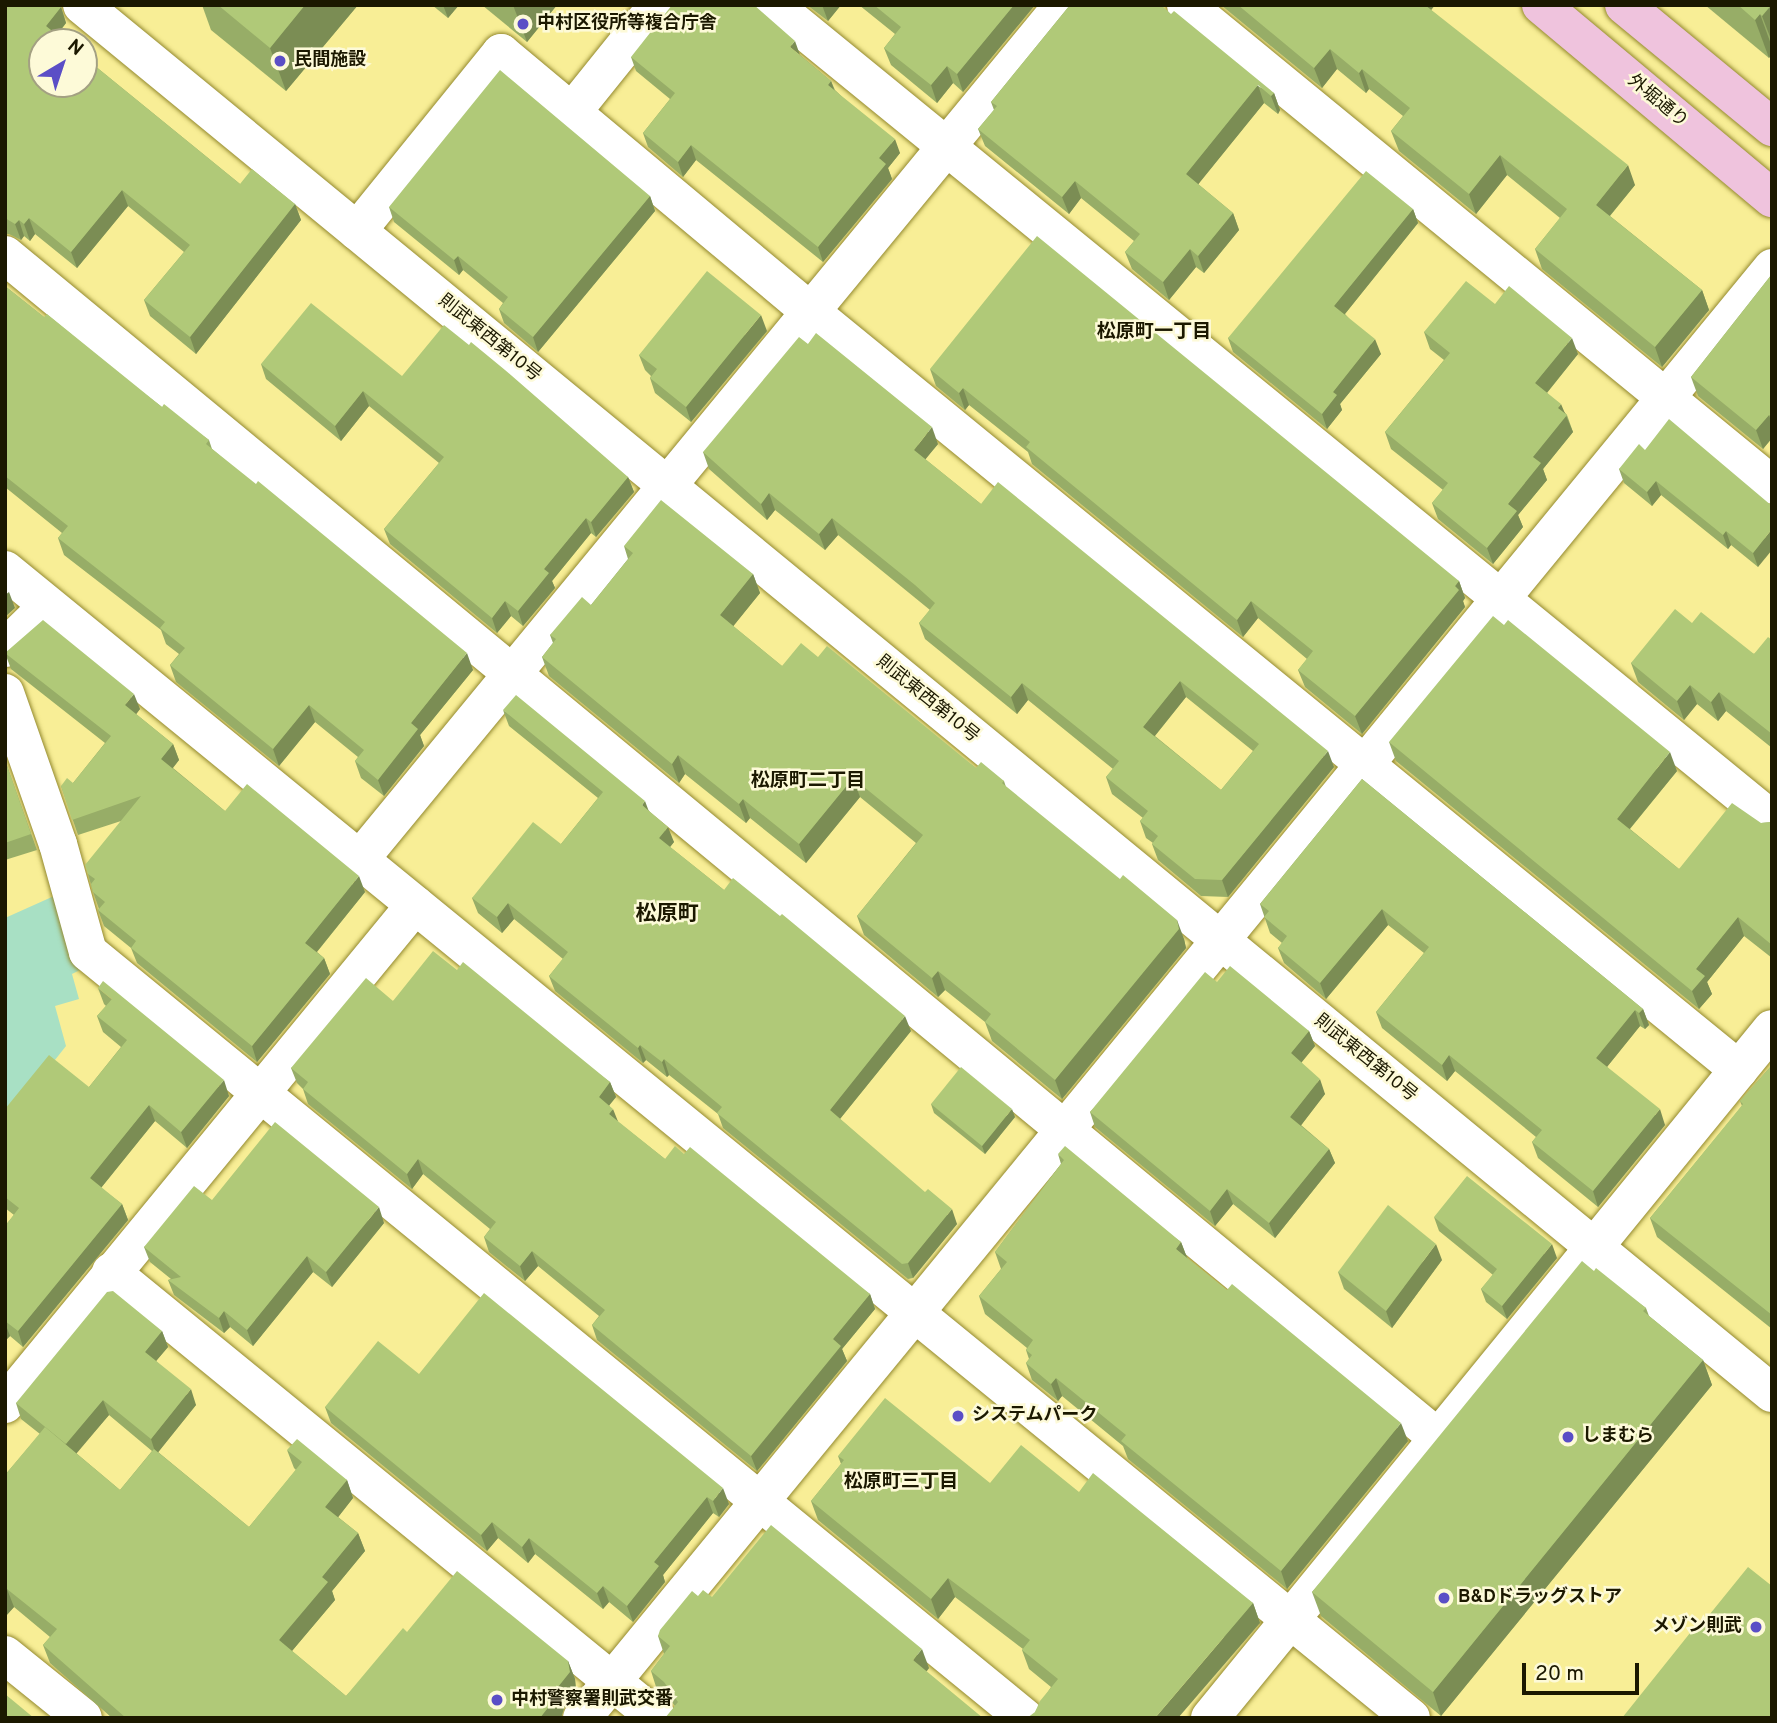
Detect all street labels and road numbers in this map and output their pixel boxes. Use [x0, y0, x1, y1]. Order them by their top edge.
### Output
street label: 外堀通り [1622, 71, 1692, 133]
street label: 則武東西第10号 [433, 291, 545, 387]
street label: 則武東西第10号 [871, 652, 983, 748]
street label: 則武東西第10号 [1309, 1011, 1421, 1107]

